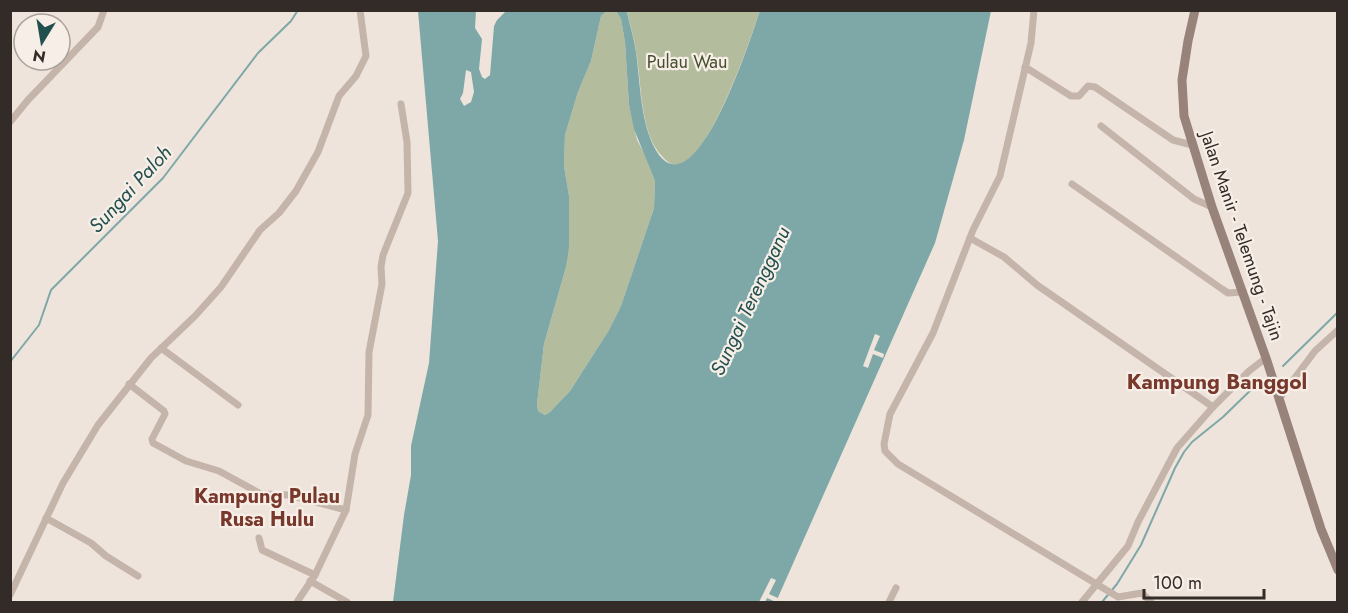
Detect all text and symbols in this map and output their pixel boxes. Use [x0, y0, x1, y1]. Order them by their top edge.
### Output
north arrow [12, 12, 72, 72]
text: N [31, 44, 48, 69]
park label: Pulau Wau [647, 49, 727, 75]
street label: Jalan Manir - Telemung - Tajin [1193, 126, 1290, 344]
water label: Sungai Paloh [82, 139, 179, 240]
water label: Sungai Terengganu [703, 222, 798, 380]
district label: Kampung Banggol [1127, 367, 1307, 397]
district label: Kampung Pulau Rusa Hulu [194, 482, 340, 534]
scale bar [1144, 562, 1264, 600]
text: 100 m [1153, 570, 1202, 596]

